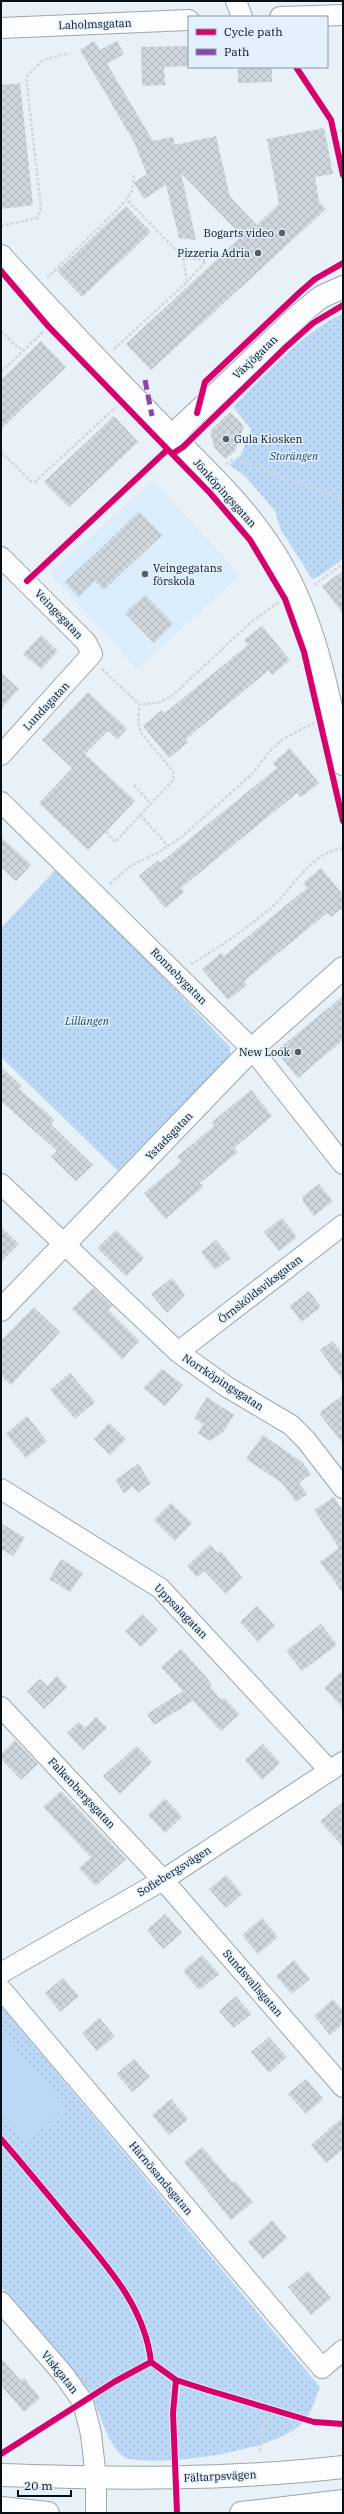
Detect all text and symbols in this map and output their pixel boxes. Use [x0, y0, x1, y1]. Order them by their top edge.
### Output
street label: Laholmsgatan [58, 16, 132, 32]
legend [188, 16, 328, 68]
text: Cycle path [224, 24, 283, 39]
text: Path [224, 44, 250, 59]
place label: Bogarts video [204, 226, 274, 240]
marker: Bogarts video [277, 228, 287, 238]
place label: Pizzeria Adria [177, 246, 250, 260]
marker: Pizzeria Adria [253, 248, 263, 258]
street label: Växjögatan [230, 332, 280, 382]
place label: Gula Kiosken [234, 432, 303, 446]
marker: Gula Kiosken [221, 434, 231, 444]
park label: Storängen [269, 449, 319, 463]
street label: Jönköpingsgatan [190, 456, 260, 530]
place label: Veingegatans förskola [153, 561, 222, 588]
marker: Veingegatans förskola [140, 569, 150, 579]
street label: Veingegatan [32, 586, 86, 642]
street label: Lundagatan [20, 679, 72, 733]
street label: Ronnebygatan [148, 945, 210, 1007]
park label: Lillängen [64, 1014, 110, 1028]
place label: New Look [239, 1045, 291, 1059]
marker: New Look [293, 1047, 303, 1057]
street label: Ystadsgatan [142, 1109, 196, 1163]
street label: Örnsköldsviksgatan [215, 1252, 305, 1326]
street label: Norrköpingsgatan [180, 1350, 266, 1414]
street label: Uppsalagatan [151, 1581, 211, 1641]
street label: Falkenbergsgatan [45, 1754, 119, 1832]
street label: Sofiebergsvägen [134, 1843, 214, 1899]
street label: Sundsvallsgatan [220, 1946, 286, 2020]
street label: Härnösandsgatan [126, 2138, 196, 2218]
street label: Viskgatan [39, 2348, 81, 2396]
street label: Fältarpsvägen [183, 2467, 257, 2485]
scale bar [18, 2472, 71, 2498]
text: 20 m [24, 2478, 53, 2493]

